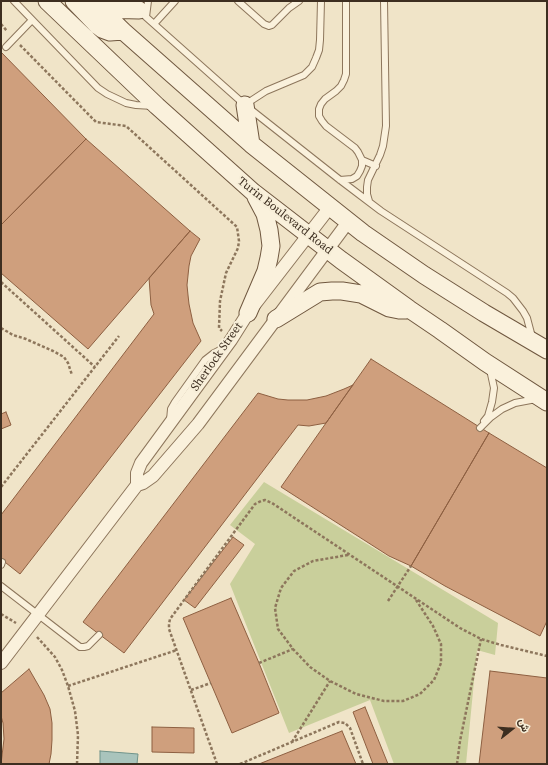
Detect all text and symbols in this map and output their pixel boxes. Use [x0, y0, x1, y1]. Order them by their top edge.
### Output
street label: Turin Boulevard Road [234, 174, 336, 258]
street label: Sherlock Street [188, 320, 246, 394]
north arrow [492, 709, 532, 749]
text: ش [515, 717, 533, 734]

